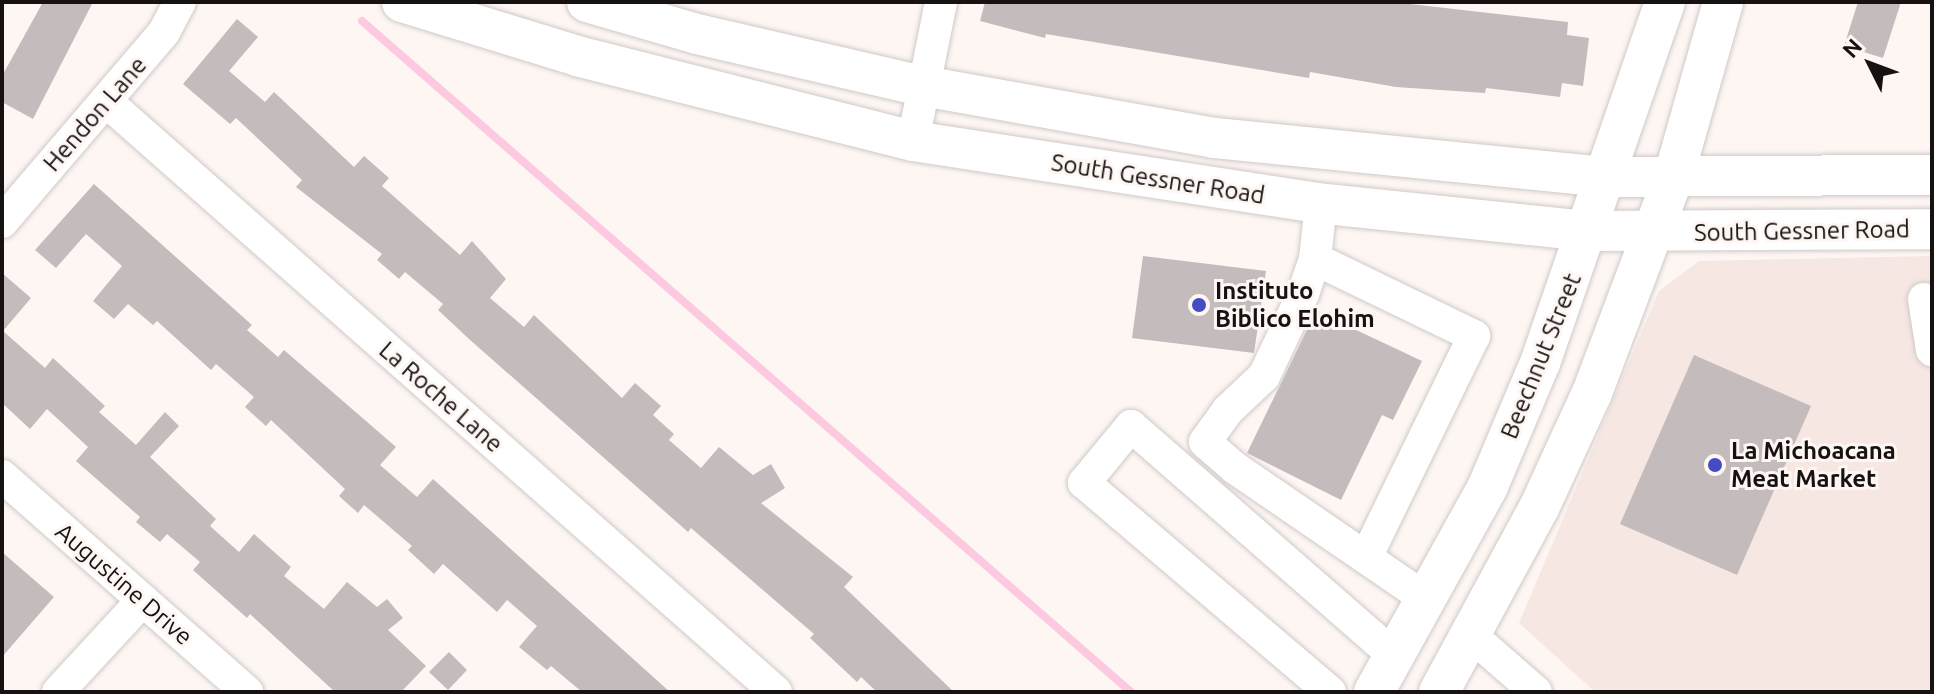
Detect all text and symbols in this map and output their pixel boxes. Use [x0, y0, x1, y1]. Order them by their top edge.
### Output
north arrow [1830, 24, 1910, 104]
text: N [1837, 33, 1867, 62]
street label: Hendon Lane [37, 51, 153, 177]
street label: South Gessner Road [1049, 148, 1267, 210]
street label: South Gessner Road [1694, 215, 1910, 247]
street label: Beechnut Street [1495, 269, 1587, 443]
place label: Instituto Biblico Elohim [1215, 277, 1375, 333]
marker: Instituto Biblico Elohim [1190, 296, 1208, 314]
street label: La Roche Lane [373, 336, 509, 458]
place label: La Michoacana Meat Market [1731, 437, 1896, 493]
marker: La Michoacana Meat Market [1706, 456, 1724, 474]
street label: Augustine Drive [50, 517, 198, 651]

